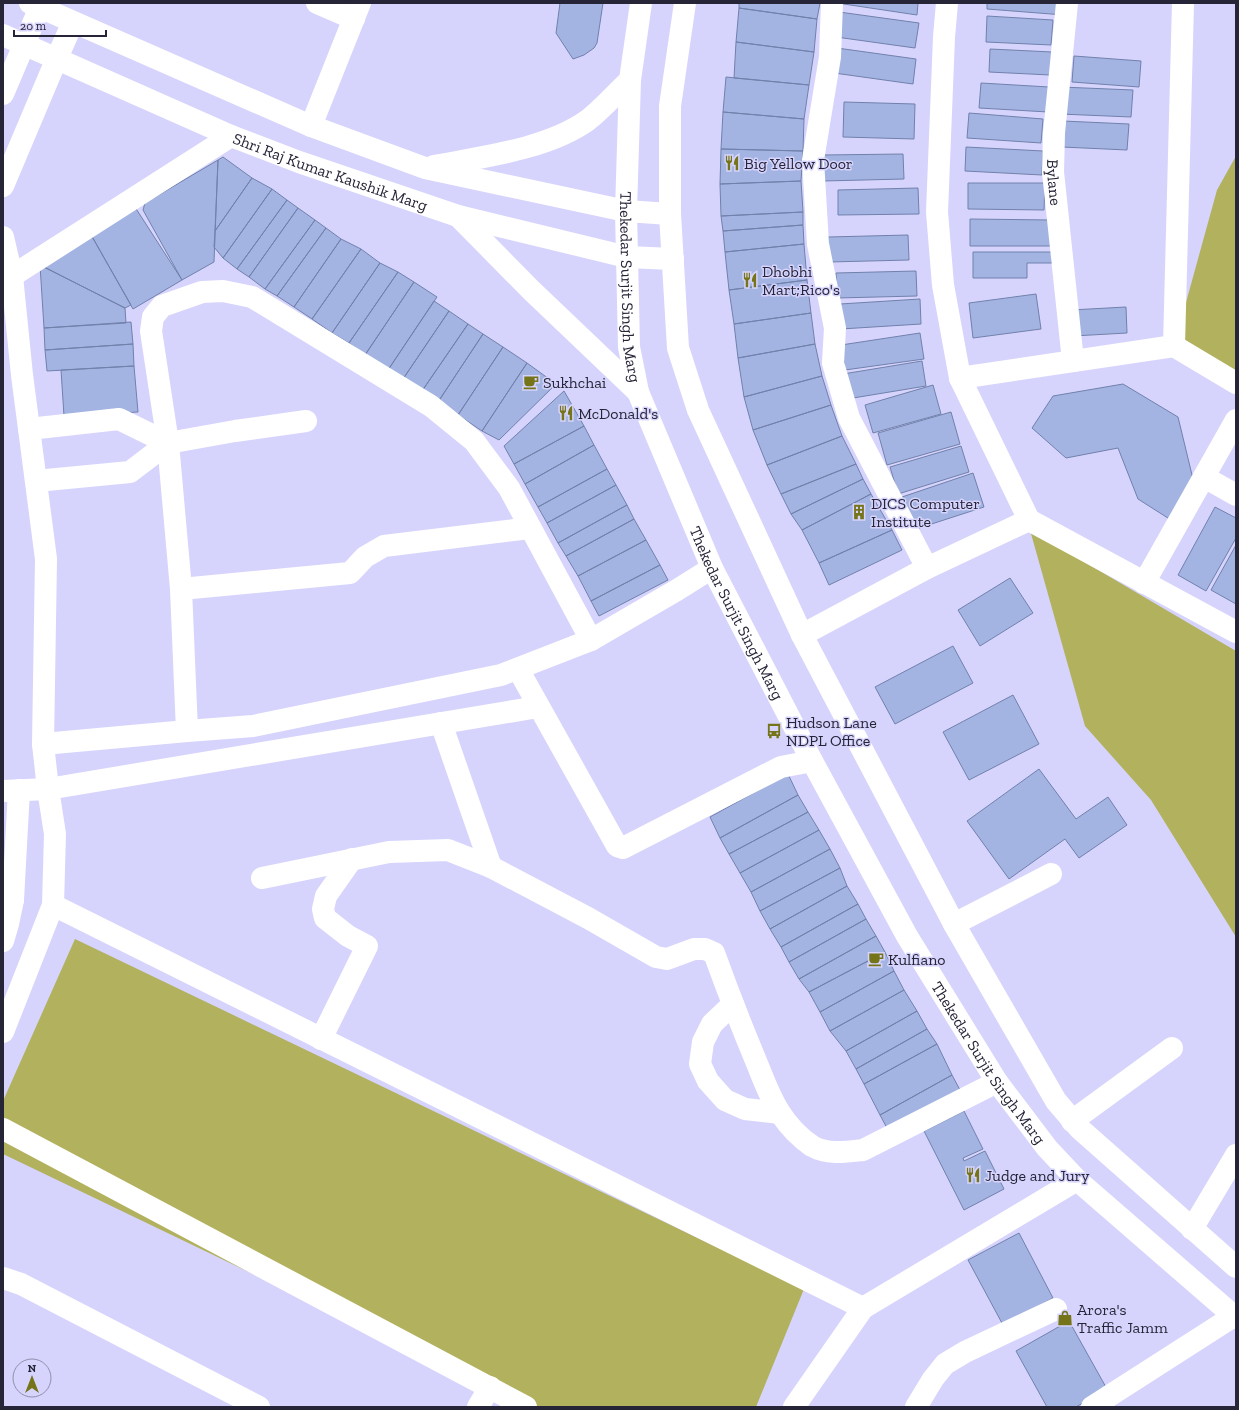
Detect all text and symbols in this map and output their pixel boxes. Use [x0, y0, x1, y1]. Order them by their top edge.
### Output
scale bar [14, 12, 106, 38]
text: 20 m [20, 19, 47, 33]
street label: Shri Raj Kumar Kaushik Marg [230, 129, 430, 215]
restaurant icon: Big Yellow Door [723, 154, 741, 172]
place label: Big Yellow Door [744, 154, 853, 173]
street label: Bylane [1043, 159, 1065, 206]
street label: Thekedar Surjit Singh Marg [616, 191, 645, 384]
place label: Dhobhi Mart;Rico's [762, 262, 840, 299]
restaurant icon: Dhobhi Mart;Rico's [741, 271, 759, 289]
cafe icon: Sukhchai [522, 373, 540, 391]
place label: Sukhchai [543, 373, 607, 392]
restaurant icon: McDonald's [557, 404, 575, 422]
place label: McDonald's [578, 404, 658, 423]
place label: DICS Computer Institute [871, 494, 980, 531]
building icon: DICS Computer Institute [850, 503, 868, 521]
street label: Thekedar Surjit Singh Marg [686, 523, 788, 703]
place label: Hudson Lane NDPL Office [786, 713, 877, 750]
bus stop icon: Hudson Lane NDPL Office [765, 722, 783, 740]
cafe icon: Kulfiano [867, 950, 885, 968]
place label: Kulfiano [888, 950, 946, 969]
street label: Thekedar Surjit Singh Marg [927, 978, 1050, 1148]
restaurant icon: Judge and Jury [964, 1166, 982, 1184]
place label: Judge and Jury [985, 1166, 1090, 1185]
place label: Arora's Traffic Jamm [1077, 1300, 1168, 1337]
shop icon: Arora's Traffic Jamm [1056, 1309, 1074, 1327]
north arrow [12, 1358, 52, 1398]
text: N [28, 1362, 37, 1375]

